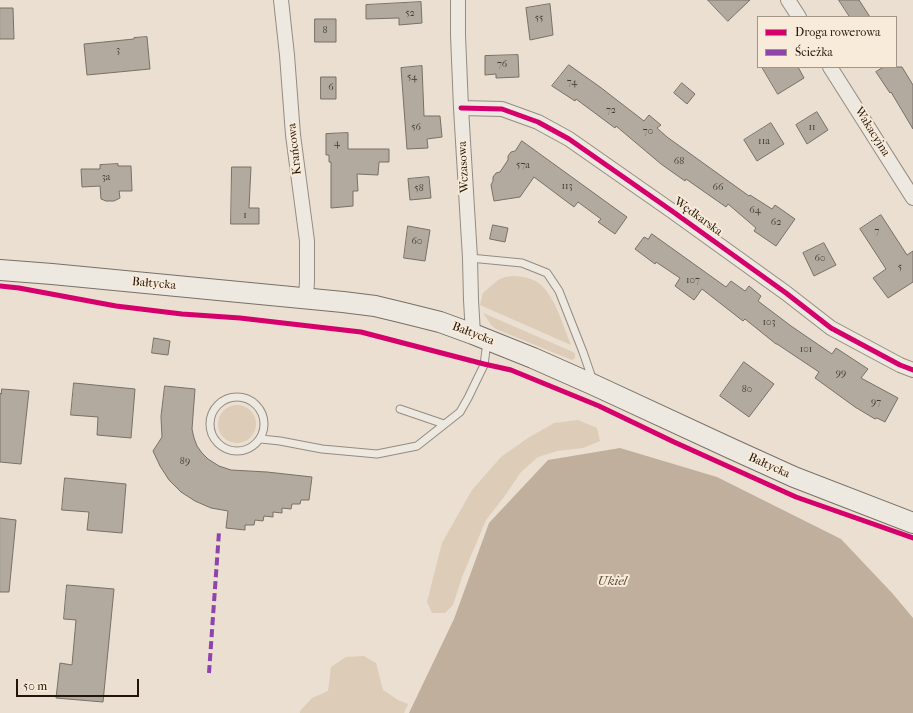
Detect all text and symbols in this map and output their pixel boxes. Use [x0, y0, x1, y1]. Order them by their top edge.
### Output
house number: 52 [405, 8, 415, 20]
house number: 55 [535, 13, 543, 25]
legend [757, 16, 897, 68]
house number: 8 [322, 25, 328, 37]
text: Droga rowerowa [795, 25, 881, 39]
house number: 3 [116, 45, 120, 57]
text: Ścieżka [795, 45, 833, 59]
house number: 76 [497, 59, 507, 71]
house number: 54 [407, 72, 417, 84]
house number: 74 [567, 77, 577, 89]
house number: 6 [328, 82, 334, 94]
house number: 72 [606, 105, 616, 117]
street label: Wakacyjna [851, 105, 893, 159]
house number: 56 [411, 122, 421, 134]
house number: 11 [808, 122, 816, 134]
street label: Krańcowa [285, 123, 305, 175]
house number: 70 [643, 126, 653, 138]
house number: 11a [758, 136, 770, 148]
house number: 4 [334, 138, 340, 150]
street label: Wczasowa [455, 141, 473, 193]
house number: 68 [674, 156, 684, 168]
house number: 57a [516, 160, 530, 172]
house number: 3a [102, 172, 110, 184]
house number: 113 [561, 181, 573, 193]
house number: 66 [713, 182, 723, 194]
house number: 58 [414, 183, 424, 195]
street label: Wędkarska [671, 195, 725, 239]
house number: 64 [749, 205, 761, 217]
house number: 1 [243, 210, 247, 222]
house number: 62 [771, 217, 781, 229]
house number: 7 [875, 226, 879, 238]
house number: 60 [412, 236, 422, 248]
house number: 60 [815, 253, 825, 265]
house number: 5 [898, 262, 902, 274]
street label: Bałtycka [131, 275, 177, 293]
house number: 107 [686, 275, 700, 287]
house number: 103 [762, 317, 776, 329]
street label: Bałtycka [450, 319, 496, 349]
house number: 101 [800, 344, 812, 356]
house number: 99 [836, 368, 846, 380]
house number: 80 [742, 384, 752, 396]
house number: 97 [871, 397, 881, 409]
street label: Bałtycka [746, 450, 792, 482]
house number: 89 [180, 456, 190, 468]
water label: Ukiel [597, 574, 627, 590]
scale bar [18, 671, 141, 697]
text: 50 m [23, 679, 47, 693]

